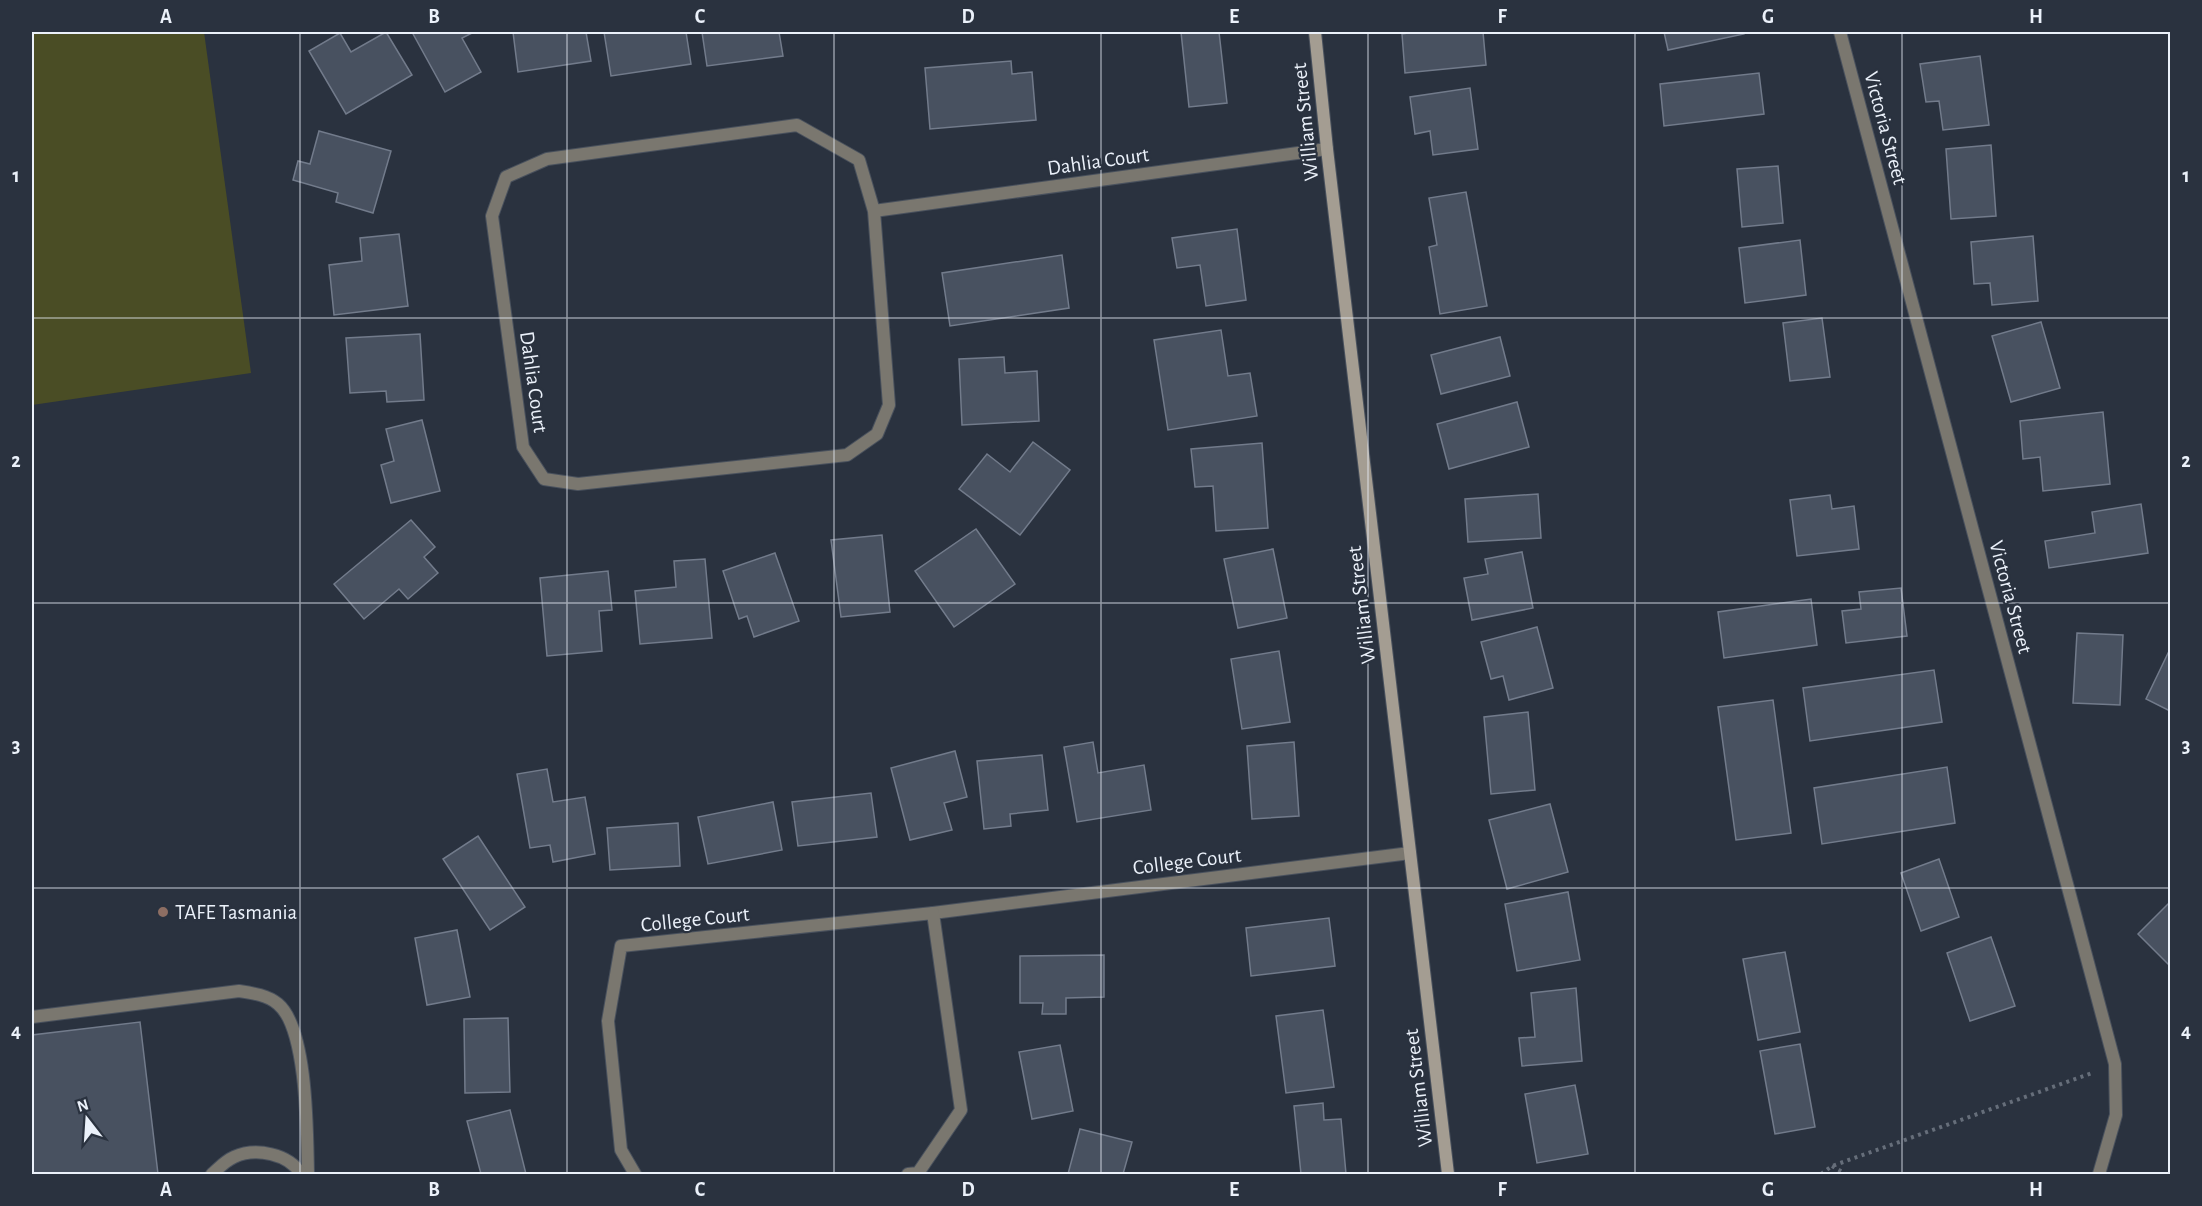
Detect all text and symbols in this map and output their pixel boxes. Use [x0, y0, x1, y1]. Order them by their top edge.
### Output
text: A [160, 7, 172, 27]
text: B [428, 7, 440, 27]
text: C [695, 7, 706, 27]
text: D [961, 7, 975, 27]
text: E [1229, 7, 1239, 27]
text: F [1497, 7, 1507, 27]
text: G [1762, 7, 1774, 27]
text: H [2029, 7, 2043, 27]
street label: William Street [1289, 62, 1322, 182]
street label: Victoria Street [1860, 69, 1911, 187]
street label: Dahlia Court [1046, 144, 1151, 179]
text: 1 [12, 166, 20, 186]
text: 1 [2182, 166, 2190, 186]
street label: Dahlia Court [516, 330, 551, 435]
text: 2 [11, 451, 21, 471]
text: 2 [2181, 451, 2191, 471]
street label: Victoria Street [1985, 538, 2036, 656]
street label: William Street [1344, 545, 1379, 665]
text: 3 [12, 736, 20, 756]
text: 3 [2182, 736, 2190, 756]
street label: College Court [1132, 844, 1243, 879]
place label: TAFE Tasmania [175, 902, 298, 923]
street label: College Court [640, 903, 751, 936]
marker: TAFE Tasmania [156, 905, 170, 919]
text: 4 [11, 1021, 21, 1041]
text: 4 [2181, 1021, 2191, 1041]
street label: William Street [1401, 1028, 1436, 1148]
north arrow [57, 1089, 117, 1149]
text: N [75, 1096, 91, 1115]
text: A [160, 1180, 172, 1200]
text: B [428, 1180, 440, 1200]
text: C [695, 1180, 706, 1200]
text: D [961, 1180, 975, 1200]
text: E [1229, 1180, 1239, 1200]
text: F [1497, 1180, 1507, 1200]
text: G [1762, 1180, 1774, 1200]
text: H [2029, 1180, 2043, 1200]

